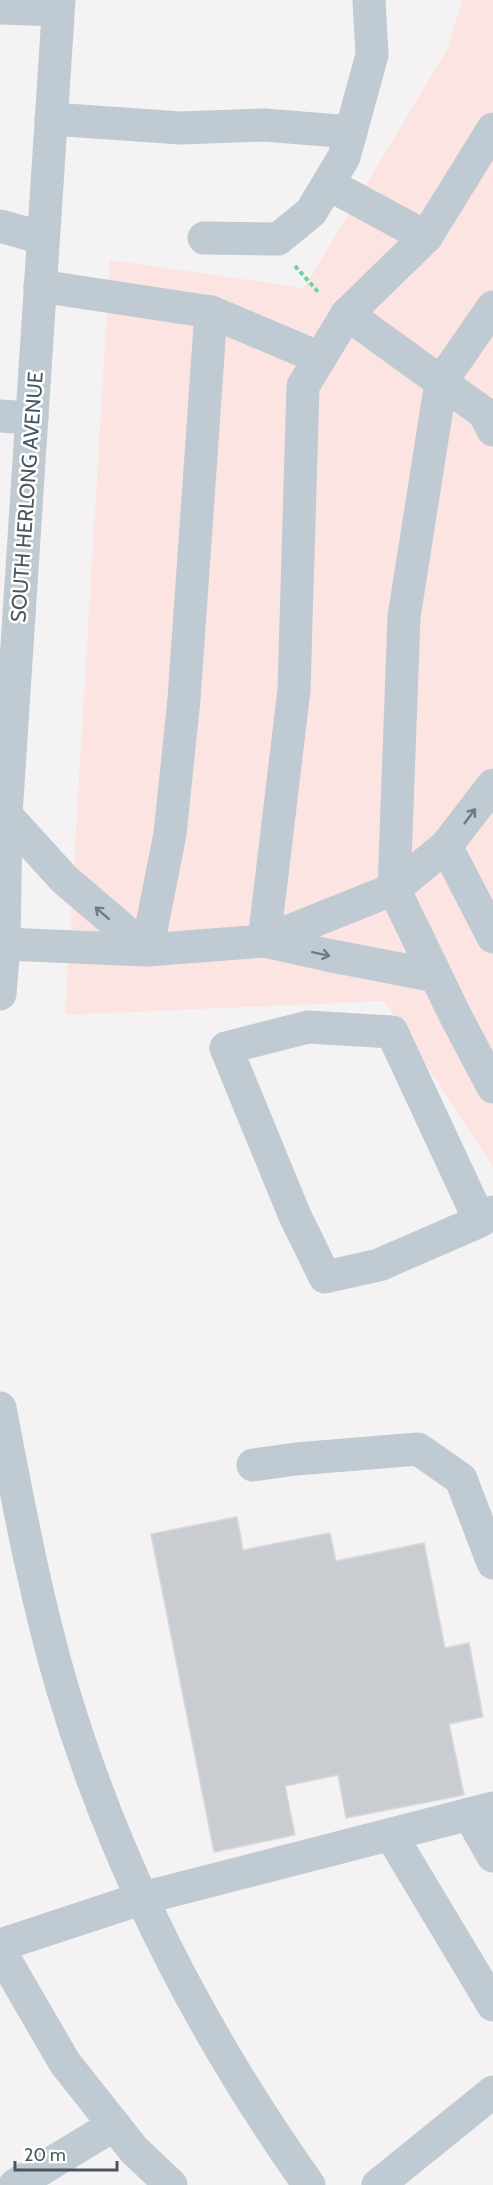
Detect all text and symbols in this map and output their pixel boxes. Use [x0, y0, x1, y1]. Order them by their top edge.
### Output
street label: SOUTH HERLONG AVENUE [5, 371, 48, 623]
one-way arrow [463, 808, 476, 824]
one-way arrow [95, 906, 110, 920]
one-way arrow [311, 949, 331, 960]
scale bar [15, 2134, 117, 2172]
text: 20 m [24, 2144, 66, 2166]

